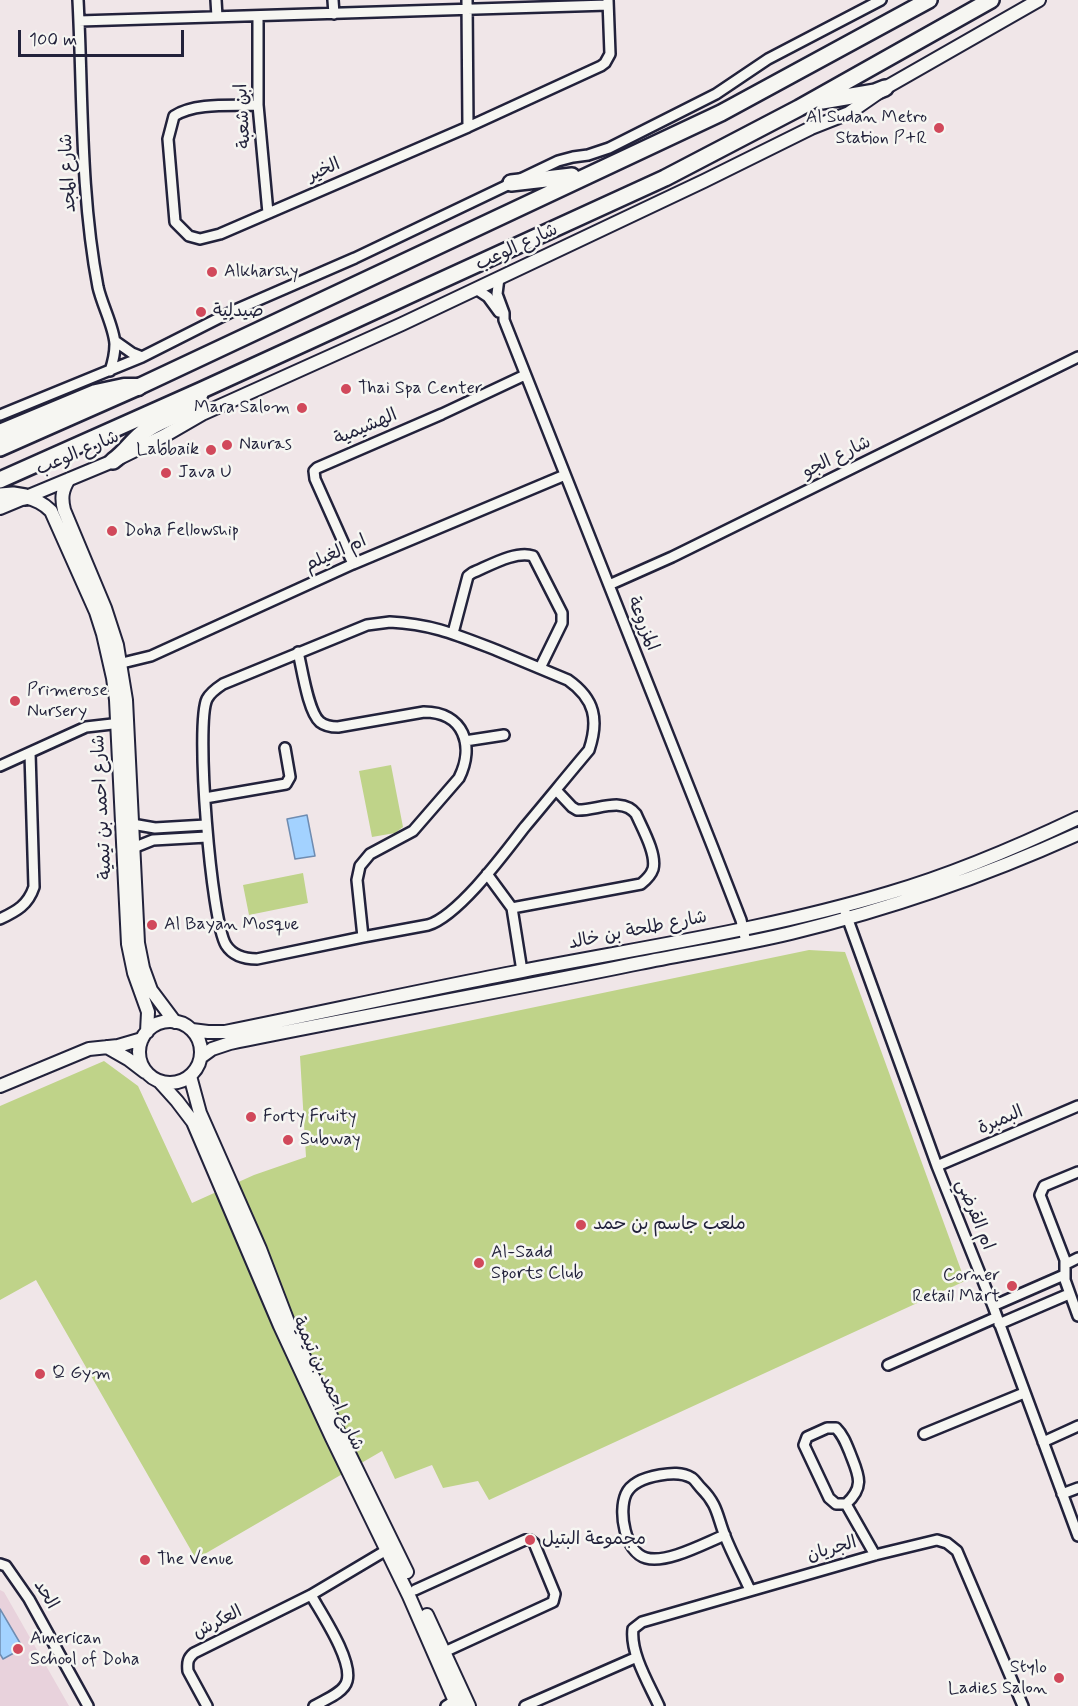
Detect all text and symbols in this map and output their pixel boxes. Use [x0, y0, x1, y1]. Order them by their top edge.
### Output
scale bar [21, 18, 188, 56]
text: 100 m [29, 28, 77, 52]
street label: ابن شعبة [232, 83, 256, 149]
place label: Al Sudan Metro Station P+R [806, 107, 927, 150]
marker: Al Sudan Metro Station P+R [932, 121, 946, 135]
street label: شارع المجد [56, 133, 82, 213]
street label: الخير [304, 154, 344, 188]
street label: شارع الوعب [473, 220, 561, 276]
place label: Alkharshy [224, 261, 298, 283]
marker: Alkharshy [205, 265, 219, 279]
place label: صيدلية [213, 301, 264, 323]
marker: صيدلية [194, 305, 208, 319]
place label: Thai Spa Center [358, 378, 483, 400]
marker: Thai Spa Center [339, 382, 353, 396]
place label: Mara Salom [194, 397, 290, 419]
marker: Mara Salom [295, 401, 309, 415]
street label: الهشيمية [331, 405, 401, 451]
street label: شارع الوعب [33, 427, 123, 481]
street label: شارع الجو [799, 432, 875, 484]
place label: Nauras [239, 434, 292, 456]
marker: Nauras [220, 438, 234, 452]
place label: Labbaik [136, 439, 199, 461]
marker: Labbaik [204, 443, 218, 457]
place label: Java U [178, 462, 232, 484]
marker: Java U [159, 466, 173, 480]
place label: Doha Fellowship [124, 520, 239, 542]
marker: Doha Fellowship [105, 524, 119, 538]
street label: ام الغيلم [302, 531, 370, 577]
street label: المزروعة [621, 594, 663, 654]
place label: Primerose Nursery [27, 680, 108, 722]
marker: Primerose Nursery [8, 694, 22, 708]
street label: شارع احمد بن تيمية [88, 734, 118, 880]
street label: شارع طلحة بن خالد [567, 907, 709, 955]
place label: Al Bayan Mosque [164, 914, 299, 936]
marker: Al Bayan Mosque [145, 918, 159, 932]
street label: البمبرة [975, 1102, 1027, 1140]
place label: Forty Fruity [263, 1106, 356, 1128]
marker: Forty Fruity [244, 1110, 258, 1124]
place label: Subway [300, 1129, 361, 1151]
marker: Subway [281, 1133, 295, 1147]
street label: ام القرضي [950, 1177, 998, 1253]
place label: ملعب جاسم بن حمد [593, 1214, 746, 1236]
marker: ملعب جاسم بن حمد [574, 1218, 588, 1232]
place label: Al-Sadd Sports Club [491, 1242, 583, 1284]
marker: Al-Sadd Sports Club [472, 1256, 486, 1270]
place label: Corner Retail Mart [912, 1265, 1000, 1308]
marker: Corner Retail Mart [1005, 1279, 1019, 1293]
street label: شارع احمد بن تيمية [287, 1314, 367, 1454]
place label: Q Gym [52, 1363, 111, 1385]
marker: Q Gym [33, 1367, 47, 1381]
place label: مجموعة البتيل [542, 1529, 646, 1551]
marker: مجموعة البتيل [523, 1533, 537, 1547]
street label: الجريان [805, 1533, 859, 1567]
place label: The Venue [157, 1549, 233, 1571]
marker: The Venue [138, 1553, 152, 1567]
street label: الحد [28, 1576, 62, 1614]
street label: العكرش [190, 1601, 246, 1645]
place label: American School of Doha [30, 1628, 140, 1670]
marker: American School of Doha [11, 1642, 25, 1656]
place label: Stylo Ladies Salon [948, 1657, 1047, 1700]
marker: Stylo Ladies Salon [1052, 1671, 1066, 1685]

